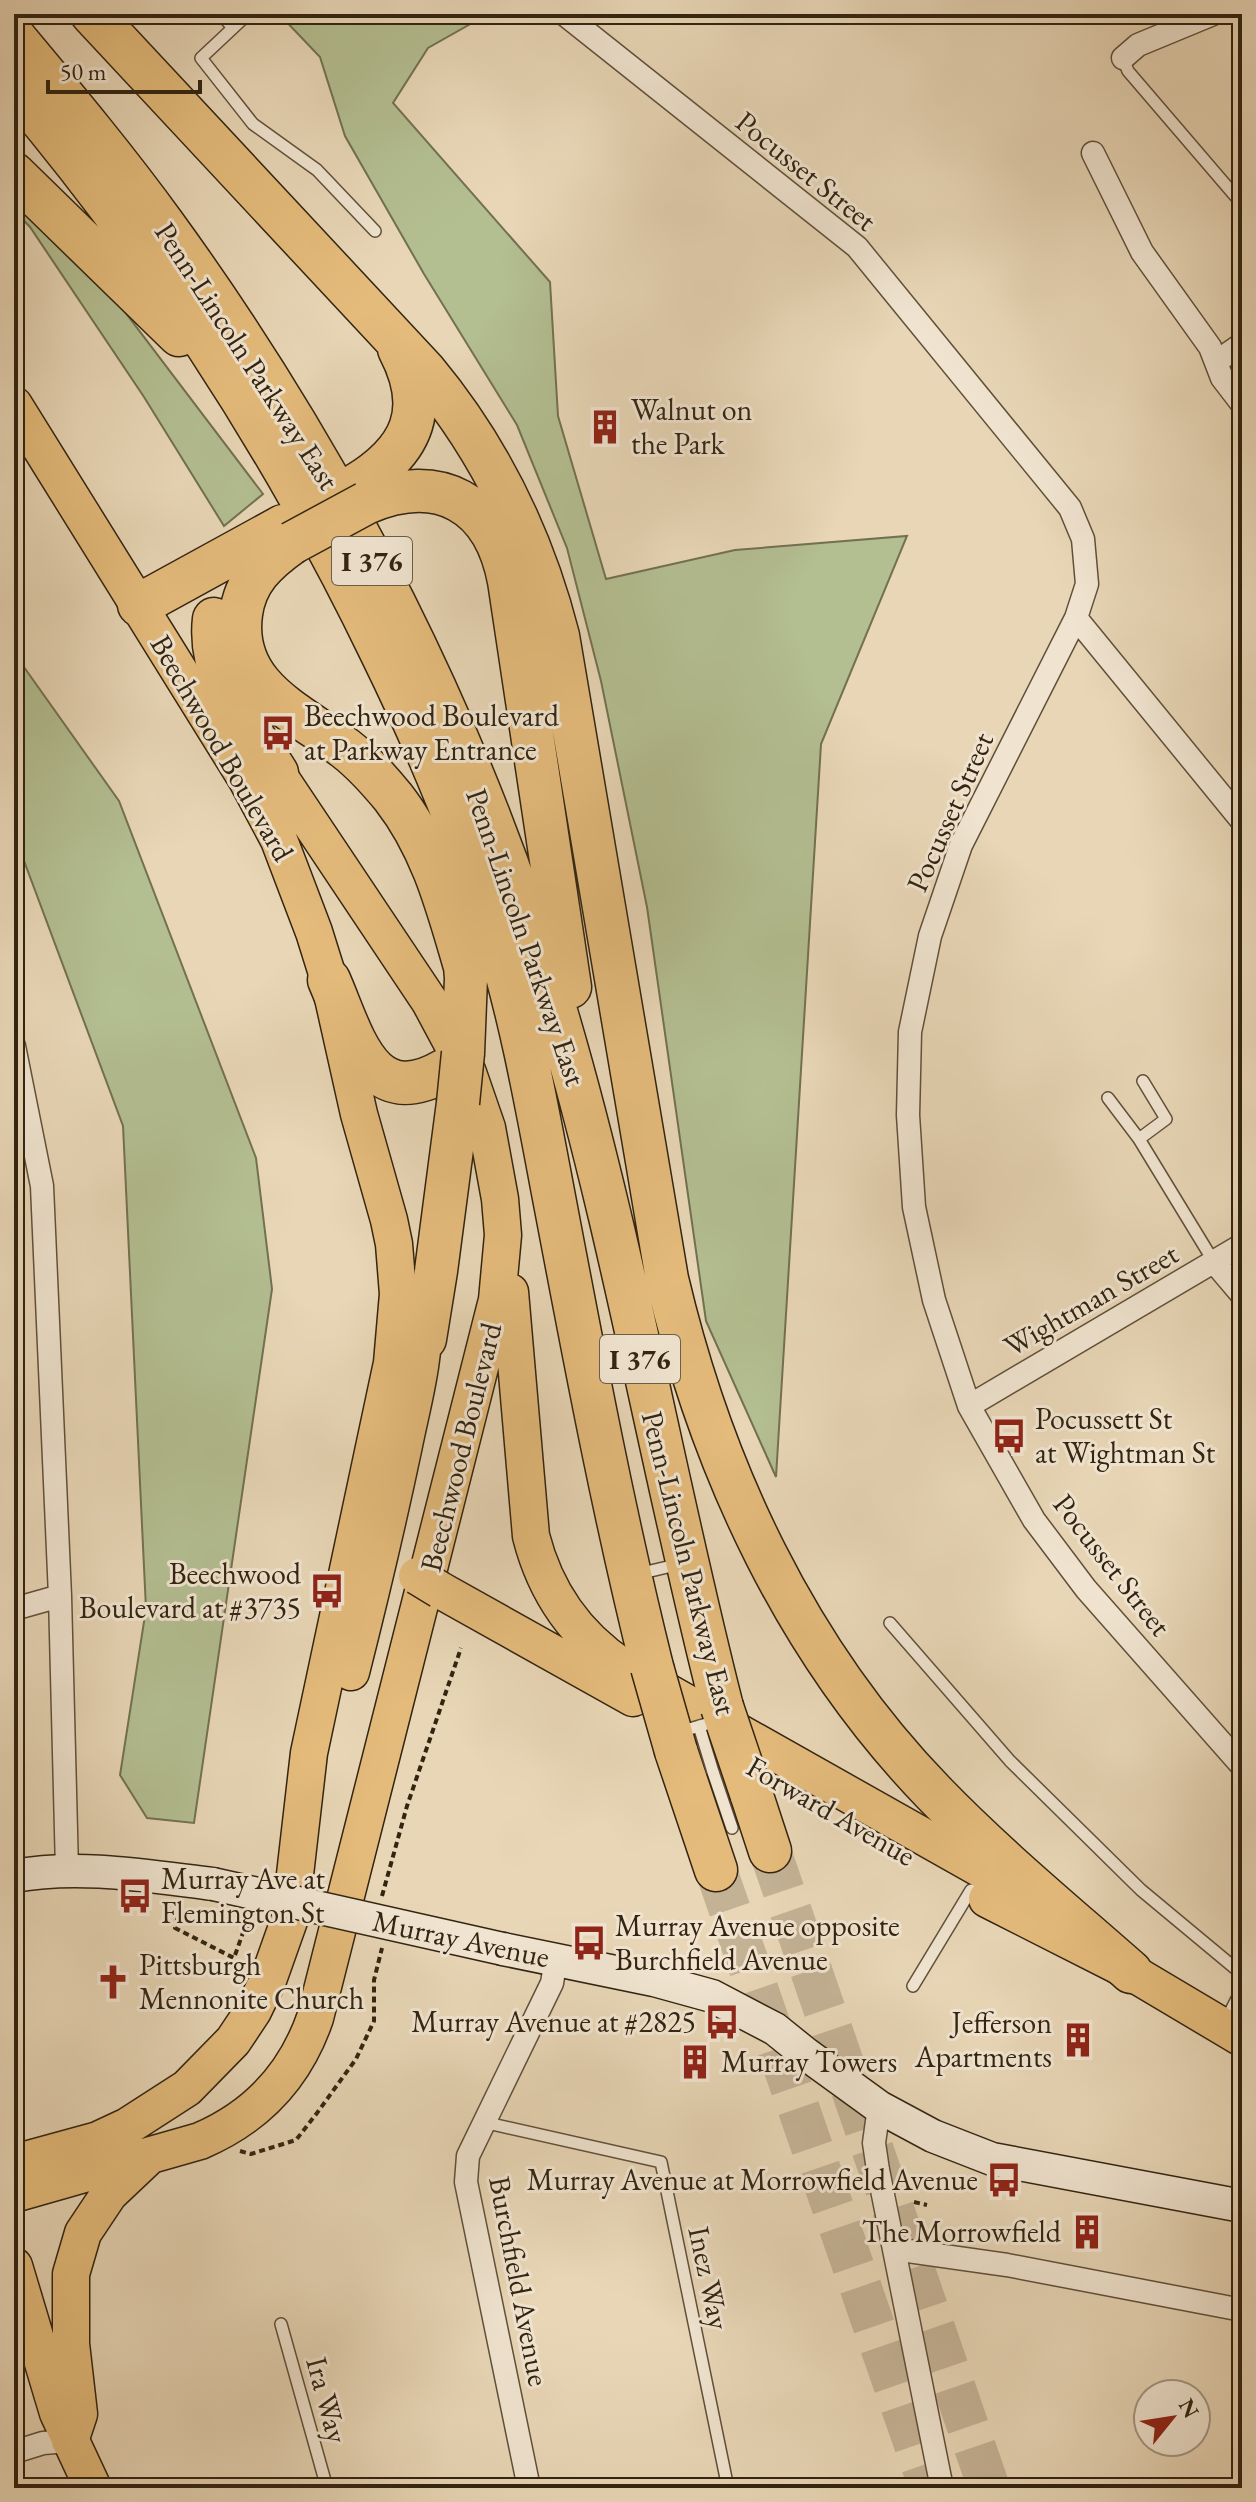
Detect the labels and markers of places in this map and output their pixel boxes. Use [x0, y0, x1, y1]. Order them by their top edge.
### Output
place label: Walnut on the Park [631, 390, 753, 463]
building icon: Walnut on the Park [586, 408, 624, 446]
place label: Beechwood Boulevard at Parkway Entrance [304, 696, 560, 769]
bus stop icon: Beechwood Boulevard at Parkway Entrance [259, 714, 297, 752]
place label: Pocussett St at Wightman St [1035, 1399, 1216, 1472]
bus stop icon: Pocussett St at Wightman St [990, 1417, 1028, 1455]
place label: Beechwood Boulevard at #3735 [79, 1554, 302, 1627]
bus stop icon: Beechwood Boulevard at #3735 [308, 1572, 346, 1610]
place label: Murray Ave at Flemington St [161, 1859, 325, 1932]
bus stop icon: Murray Ave at Flemington St [116, 1877, 154, 1915]
place label: Murray Avenue opposite Burchfield Avenue [615, 1906, 900, 1979]
bus stop icon: Murray Avenue opposite Burchfield Avenue [570, 1924, 608, 1962]
place label: Pittsburgh Mennonite Church [139, 1945, 364, 2018]
church icon: Pittsburgh Mennonite Church [94, 1963, 132, 2001]
place label: Murray Avenue at #2825 [411, 2002, 696, 2041]
bus stop icon: Murray Avenue at #2825 [703, 2003, 741, 2041]
place label: Jefferson Apartments [914, 2003, 1052, 2076]
building icon: Jefferson Apartments [1059, 2021, 1097, 2059]
place label: Murray Towers [721, 2042, 897, 2081]
building icon: Murray Towers [676, 2043, 714, 2081]
place label: Murray Avenue at Morrowfield Avenue [527, 2160, 978, 2199]
bus stop icon: Murray Avenue at Morrowfield Avenue [985, 2161, 1023, 2199]
place label: The Morrowfield [862, 2212, 1062, 2251]
building icon: The Morrowfield [1068, 2213, 1106, 2251]

